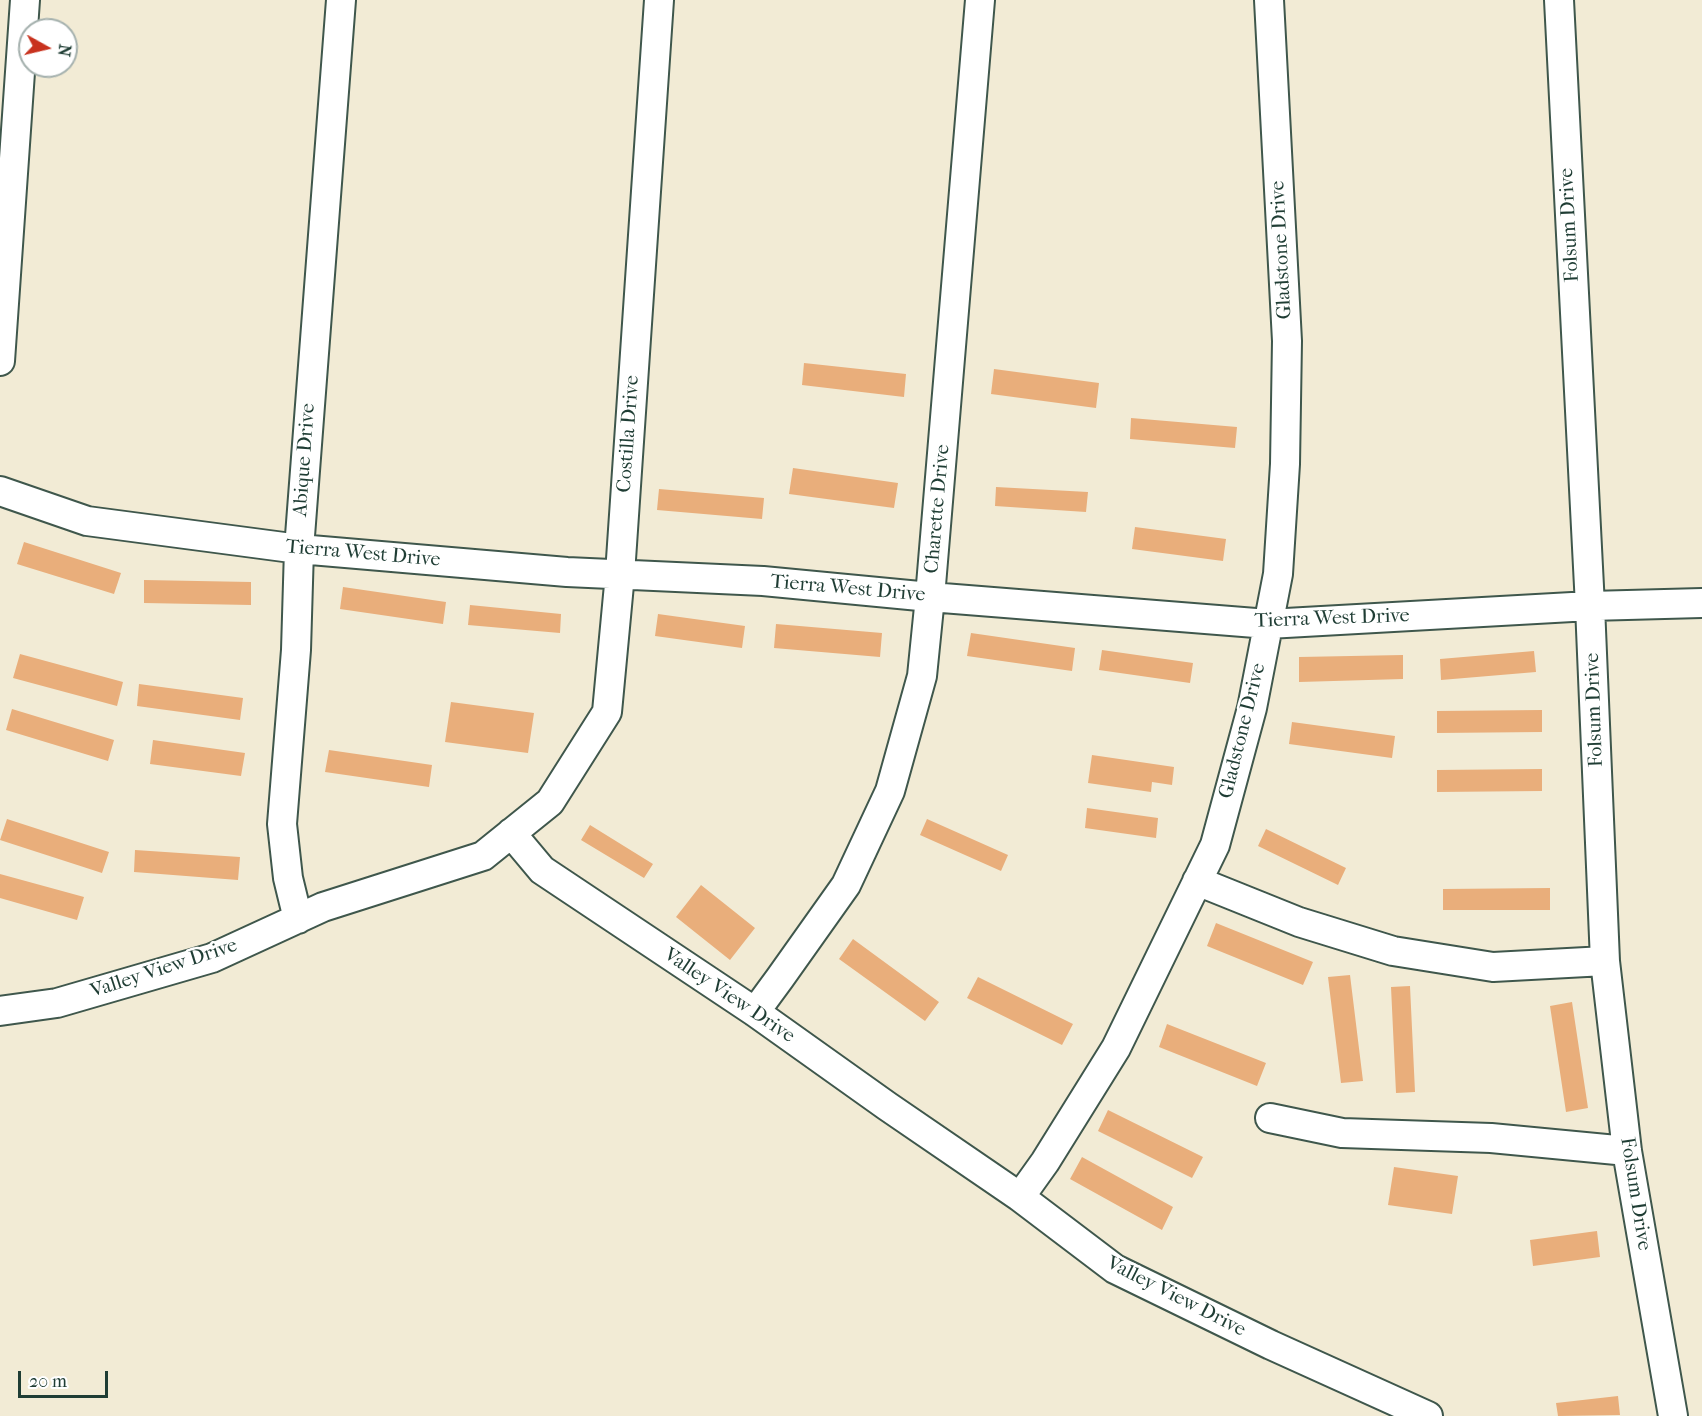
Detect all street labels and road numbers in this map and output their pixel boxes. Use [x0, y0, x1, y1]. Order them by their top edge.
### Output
street label: Folsum Drive [1555, 167, 1585, 283]
street label: Gladstone Drive [1266, 180, 1298, 320]
street label: Costilla Drive [613, 375, 645, 493]
street label: Abique Drive [289, 402, 321, 518]
street label: Charette Drive [920, 443, 956, 575]
street label: Tierra West Drive [285, 535, 441, 573]
street label: Tierra West Drive [770, 570, 926, 608]
street label: Tierra West Drive [1254, 604, 1410, 634]
street label: Folsum Drive [1581, 652, 1609, 768]
street label: Gladstone Drive [1215, 661, 1271, 801]
street label: Valley View Drive [88, 934, 240, 1004]
street label: Valley View Drive [659, 943, 799, 1049]
street label: Folsum Drive [1614, 1136, 1656, 1252]
street label: Valley View Drive [1102, 1252, 1250, 1342]

